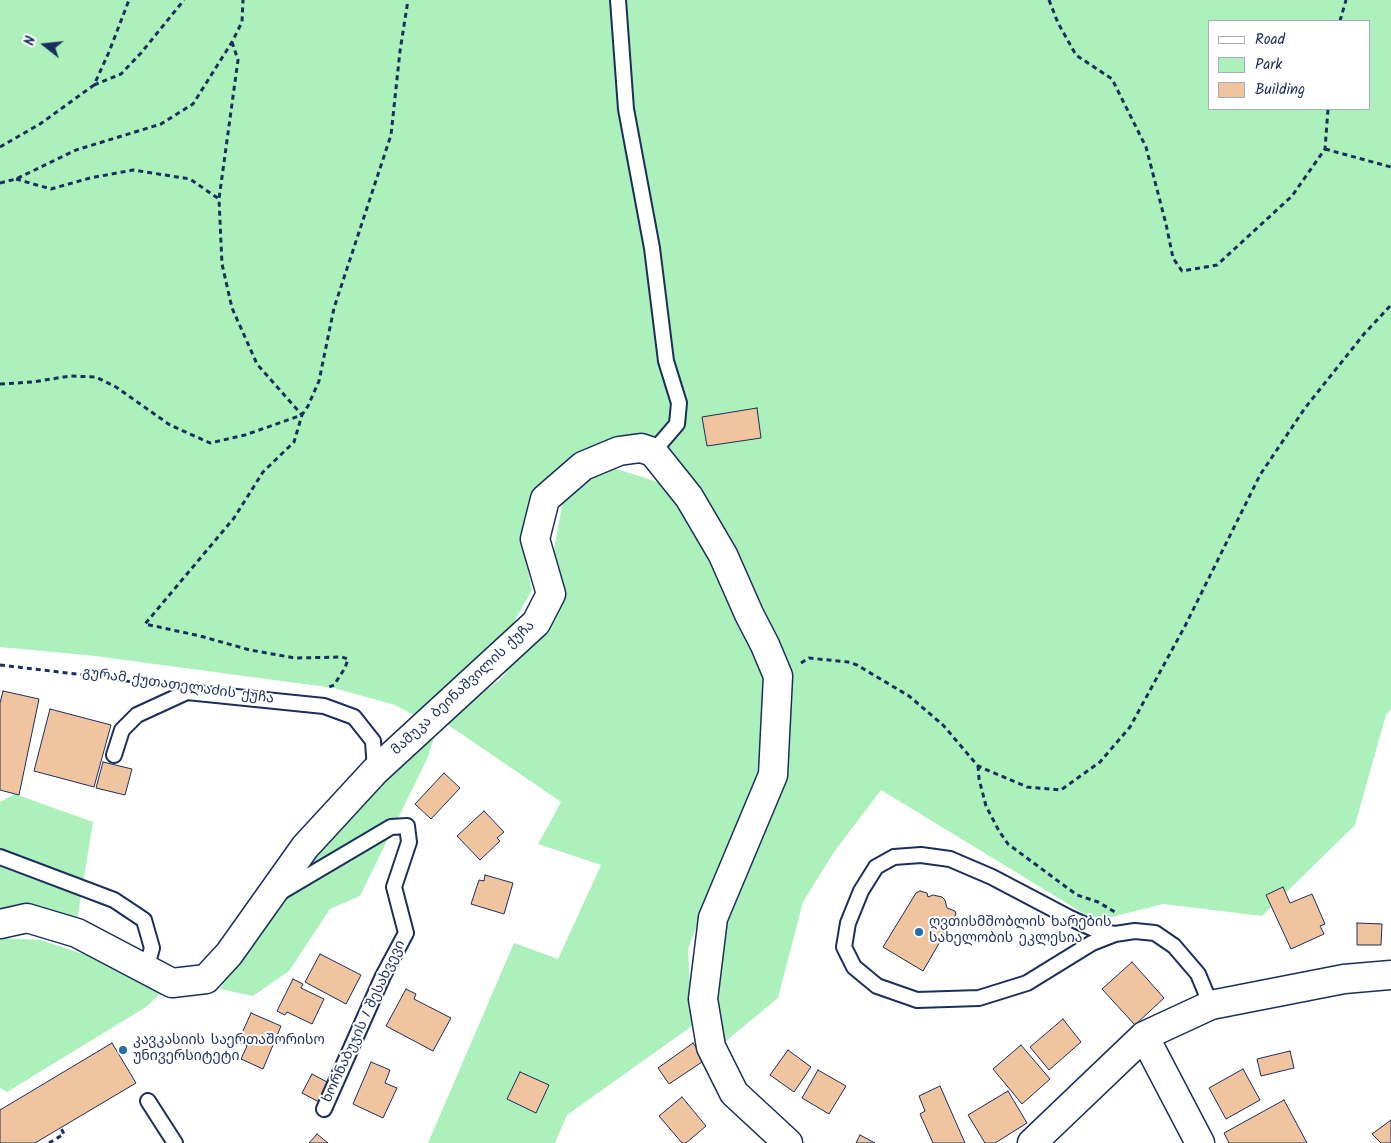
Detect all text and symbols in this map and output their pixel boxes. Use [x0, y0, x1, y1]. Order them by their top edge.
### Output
north arrow [20, 20, 70, 70]
legend [1208, 20, 1371, 110]
text: Road [1255, 28, 1285, 52]
text: N [19, 34, 42, 48]
text: Park [1255, 53, 1282, 77]
text: Building [1255, 78, 1305, 102]
street label: მამუკა ბეინაშვილის ქუჩა [389, 618, 539, 760]
street label: გურამ ქუთათელაძის ქუჩა [81, 665, 275, 709]
place label: ღვთისმშობლის ხარების სახელობის ეკლესია [929, 916, 1111, 949]
marker: ღვთისმშობლის ხარების სახელობის ეკლესია [913, 926, 925, 938]
street label: ხორნაბუჯის I შესახვევი [320, 938, 410, 1106]
place label: კავკასიის საერთაშორისო უნივერსიტეტი [133, 1034, 325, 1066]
marker: კავკასიის საერთაშორისო უნივერსიტეტი [117, 1044, 129, 1056]

